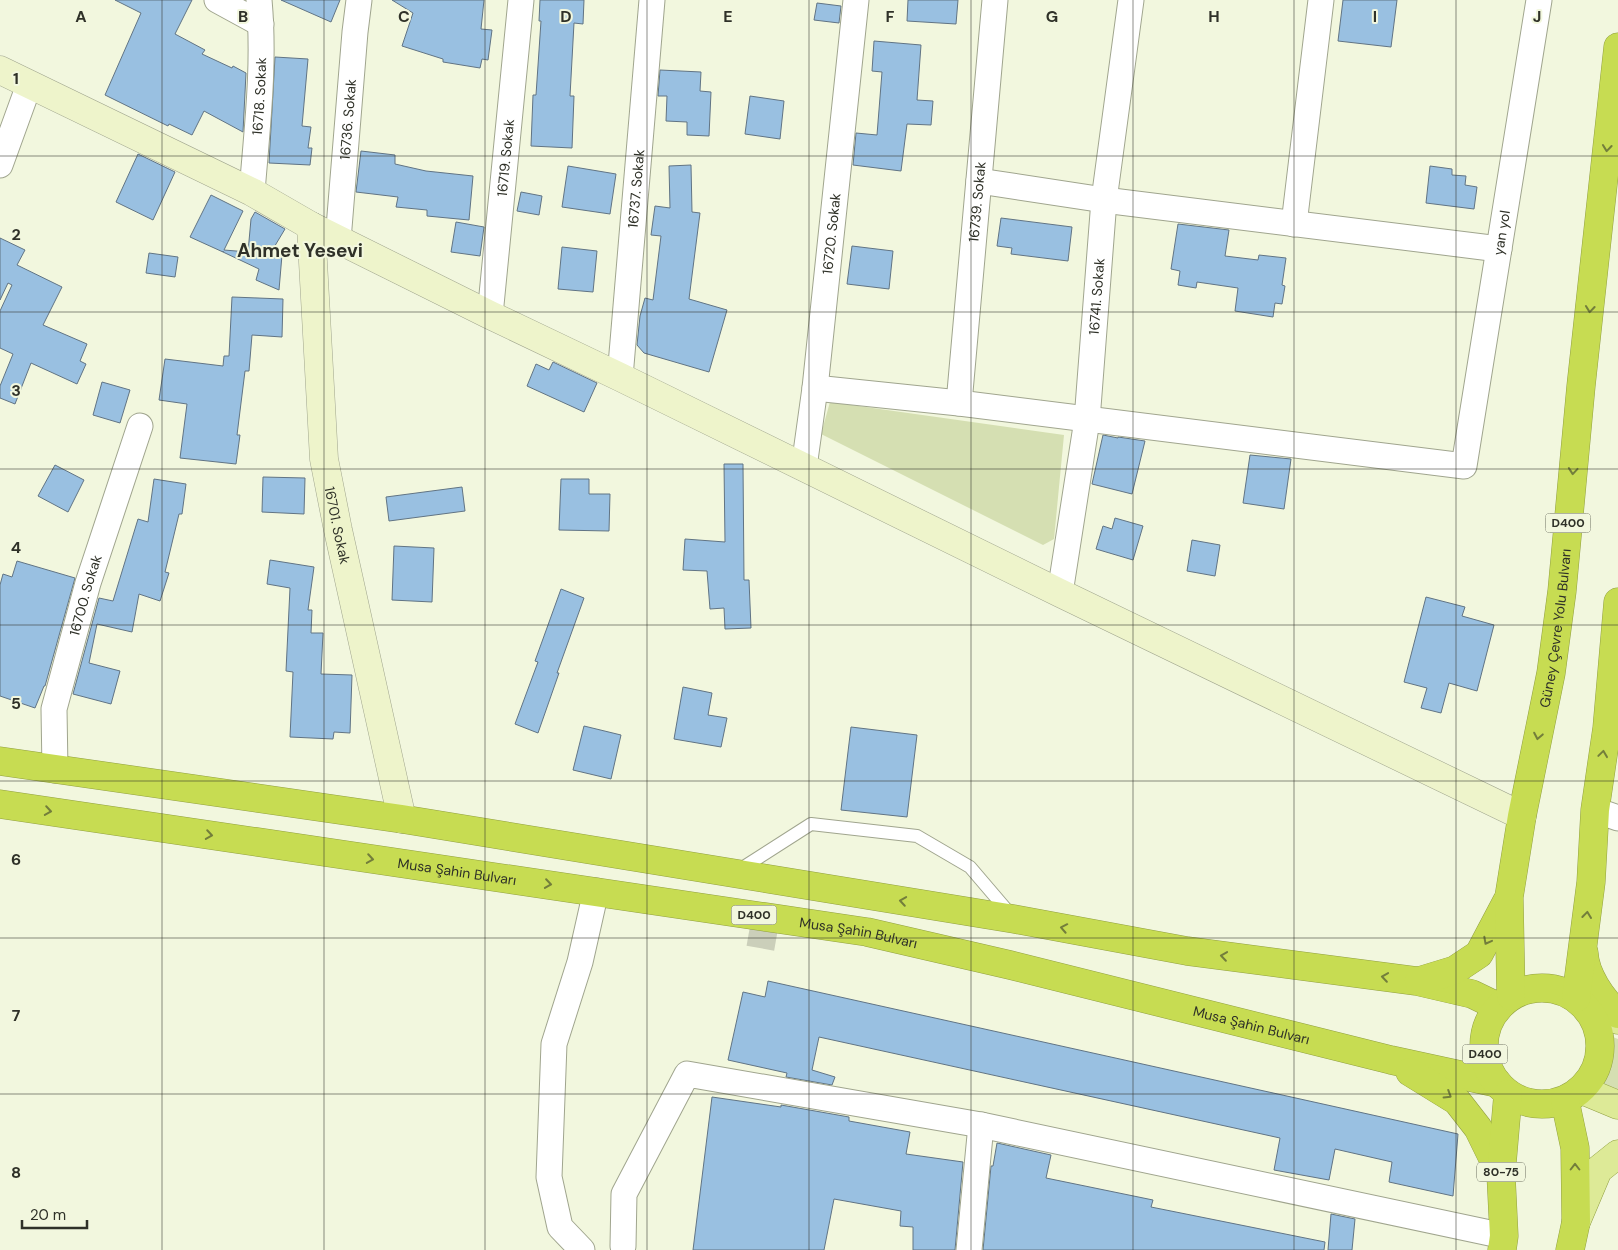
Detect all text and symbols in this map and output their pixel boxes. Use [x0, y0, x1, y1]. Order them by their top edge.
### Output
text: A [75, 6, 87, 27]
text: B [238, 6, 248, 27]
text: C [398, 6, 410, 27]
text: D [560, 6, 572, 27]
text: E [723, 6, 733, 27]
text: F [886, 6, 895, 27]
text: G [1046, 6, 1058, 27]
text: H [1208, 6, 1220, 27]
text: I [1373, 6, 1377, 27]
text: J [1533, 6, 1541, 27]
street label: 16718. Sokak [248, 57, 270, 136]
text: 1 [13, 68, 19, 89]
street label: 16736. Sokak [336, 78, 360, 161]
street label: 16719. Sokak [493, 118, 518, 197]
one-way arrow [1602, 144, 1613, 152]
street label: 16737. Sokak [624, 148, 648, 229]
street label: 16739. Sokak [964, 161, 990, 243]
street label: 16720. Sokak [818, 192, 845, 275]
street label: yan yol [1489, 209, 1514, 257]
text: 2 [11, 224, 21, 245]
district label: Ahmet Yesevi [237, 238, 363, 263]
street label: 16741. Sokak [1085, 257, 1108, 336]
one-way arrow [1585, 305, 1596, 313]
text: 3 [11, 380, 21, 401]
one-way arrow [1568, 467, 1579, 475]
street label: 16701. Sokak [321, 485, 354, 566]
road number: D400 [1546, 514, 1590, 532]
text: 4 [11, 537, 21, 558]
street label: Güney Çevre Yolu Bulvarı [1535, 548, 1575, 709]
street label: 16700. Sokak [65, 552, 106, 638]
text: 5 [11, 693, 21, 714]
one-way arrow [1533, 731, 1544, 740]
one-way arrow [1597, 750, 1608, 758]
one-way arrow [45, 805, 53, 816]
one-way arrow [205, 829, 213, 840]
text: 6 [11, 849, 21, 870]
one-way arrow [366, 853, 374, 864]
street label: Musa Şahin Bulvarı [396, 854, 518, 889]
one-way arrow [544, 878, 552, 889]
one-way arrow [899, 896, 908, 906]
road number: D400 [732, 906, 776, 924]
one-way arrow [1581, 911, 1592, 919]
street label: Musa Şahin Bulvarı [798, 913, 919, 952]
one-way arrow [1059, 923, 1068, 934]
one-way arrow [1483, 935, 1493, 944]
one-way arrow [1219, 951, 1227, 962]
one-way arrow [1380, 972, 1388, 983]
street label: Musa Şahin Bulvarı [1191, 1002, 1312, 1048]
text: 7 [12, 1005, 21, 1026]
road number: D400 [1462, 1044, 1508, 1064]
one-way arrow [1442, 1089, 1451, 1099]
text: 8 [11, 1162, 21, 1183]
road number: 80-75 [1477, 1162, 1525, 1182]
one-way arrow [1570, 1163, 1580, 1170]
scale bar [22, 1198, 88, 1230]
text: 20 m [30, 1205, 66, 1225]

